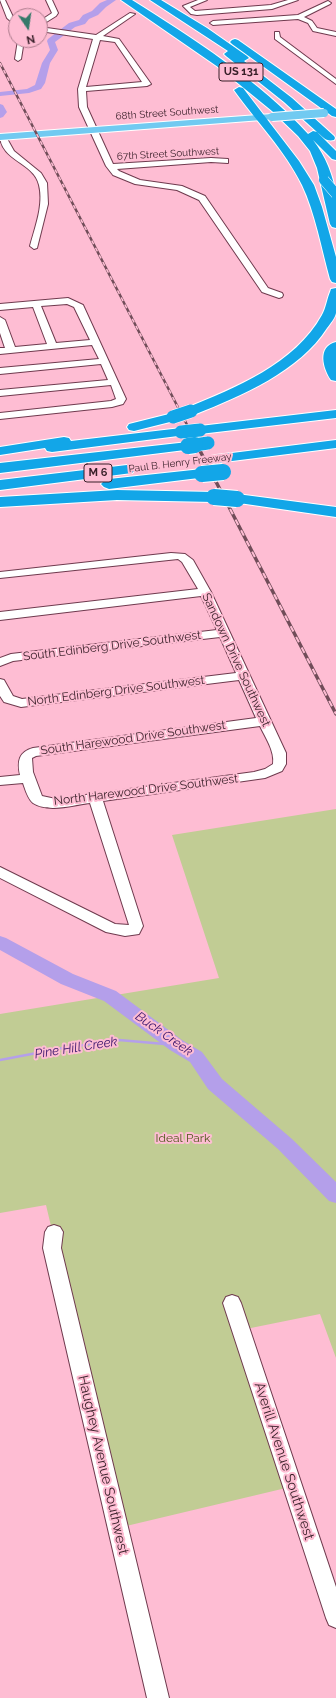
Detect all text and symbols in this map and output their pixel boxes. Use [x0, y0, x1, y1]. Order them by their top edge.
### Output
north arrow [8, 8, 48, 48]
text: N [25, 32, 36, 46]
road number: US 131 [219, 63, 263, 81]
street label: 68th Street Southwest [115, 103, 219, 123]
street label: 67th Street Southwest [117, 145, 219, 163]
street label: Paul B. Henry Freeway [128, 451, 232, 475]
road number: M 6 [84, 464, 112, 482]
street label: Sandown Drive Southwest [199, 591, 273, 729]
street label: South Edinberg Drive Southwest [22, 628, 202, 664]
street label: North Edinberg Drive Southwest [27, 673, 205, 709]
street label: South Harewood Drive Southwest [40, 718, 226, 758]
street label: North Harewood Drive Southwest [53, 772, 239, 808]
water label: Buck Creek [132, 1009, 196, 1059]
water label: Pine Hill Creek [33, 1034, 119, 1062]
park label: Ideal Park [156, 1131, 210, 1145]
street label: Haughey Avenue Southwest [74, 1374, 132, 1556]
street label: Averill Avenue Southwest [251, 1380, 317, 1542]

